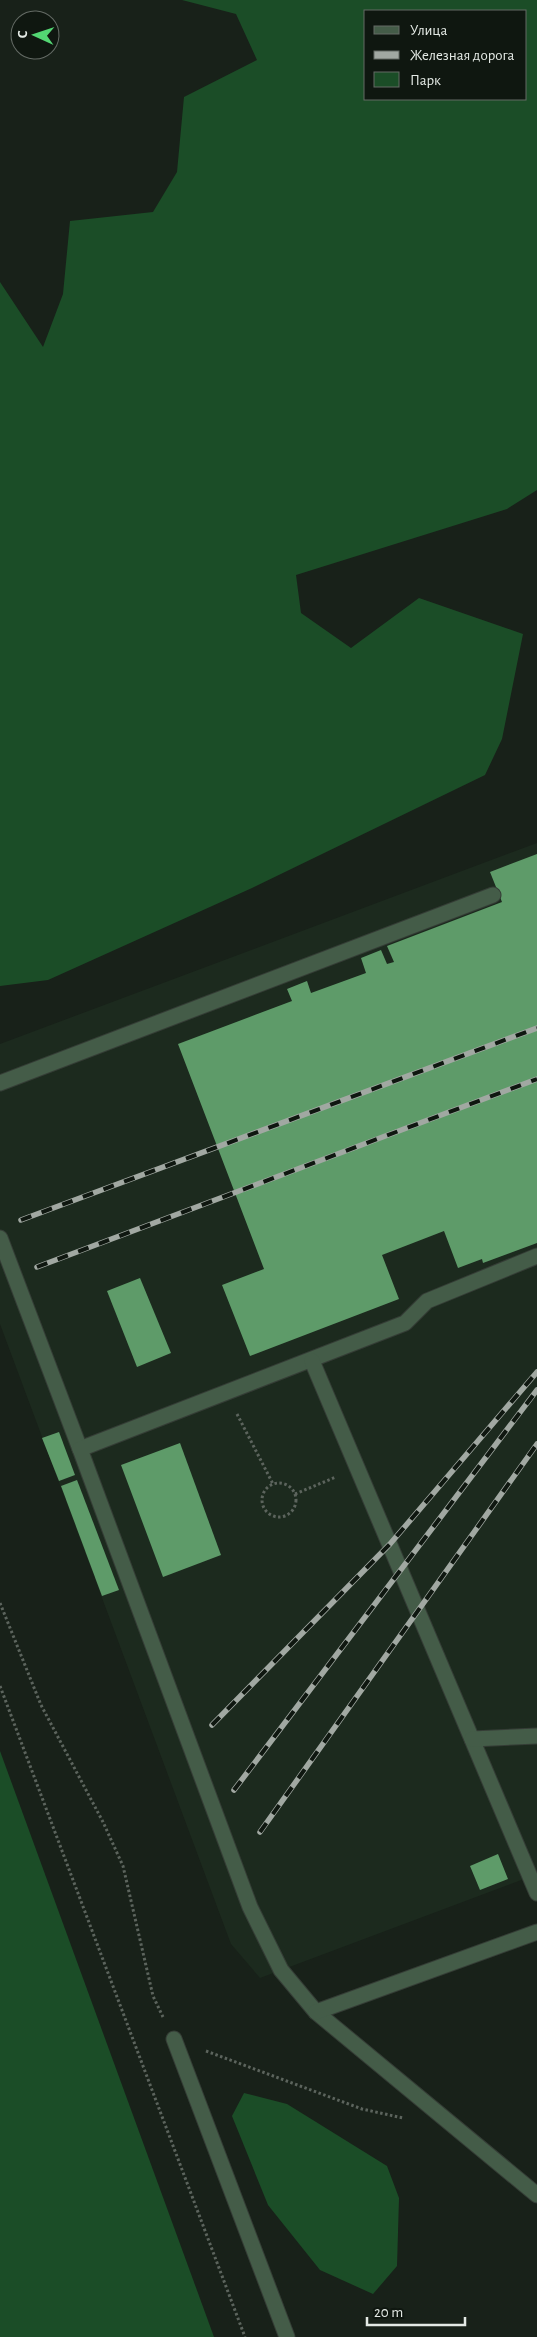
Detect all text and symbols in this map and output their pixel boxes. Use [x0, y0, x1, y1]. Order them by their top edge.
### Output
north arrow [10, 10, 60, 60]
legend [364, 10, 527, 100]
text: Улица [410, 23, 447, 38]
text: С [16, 30, 30, 39]
text: Железная дорога [410, 48, 515, 63]
text: Парк [410, 73, 441, 88]
scale bar [367, 2294, 464, 2326]
text: 20 m [374, 2305, 403, 2320]

